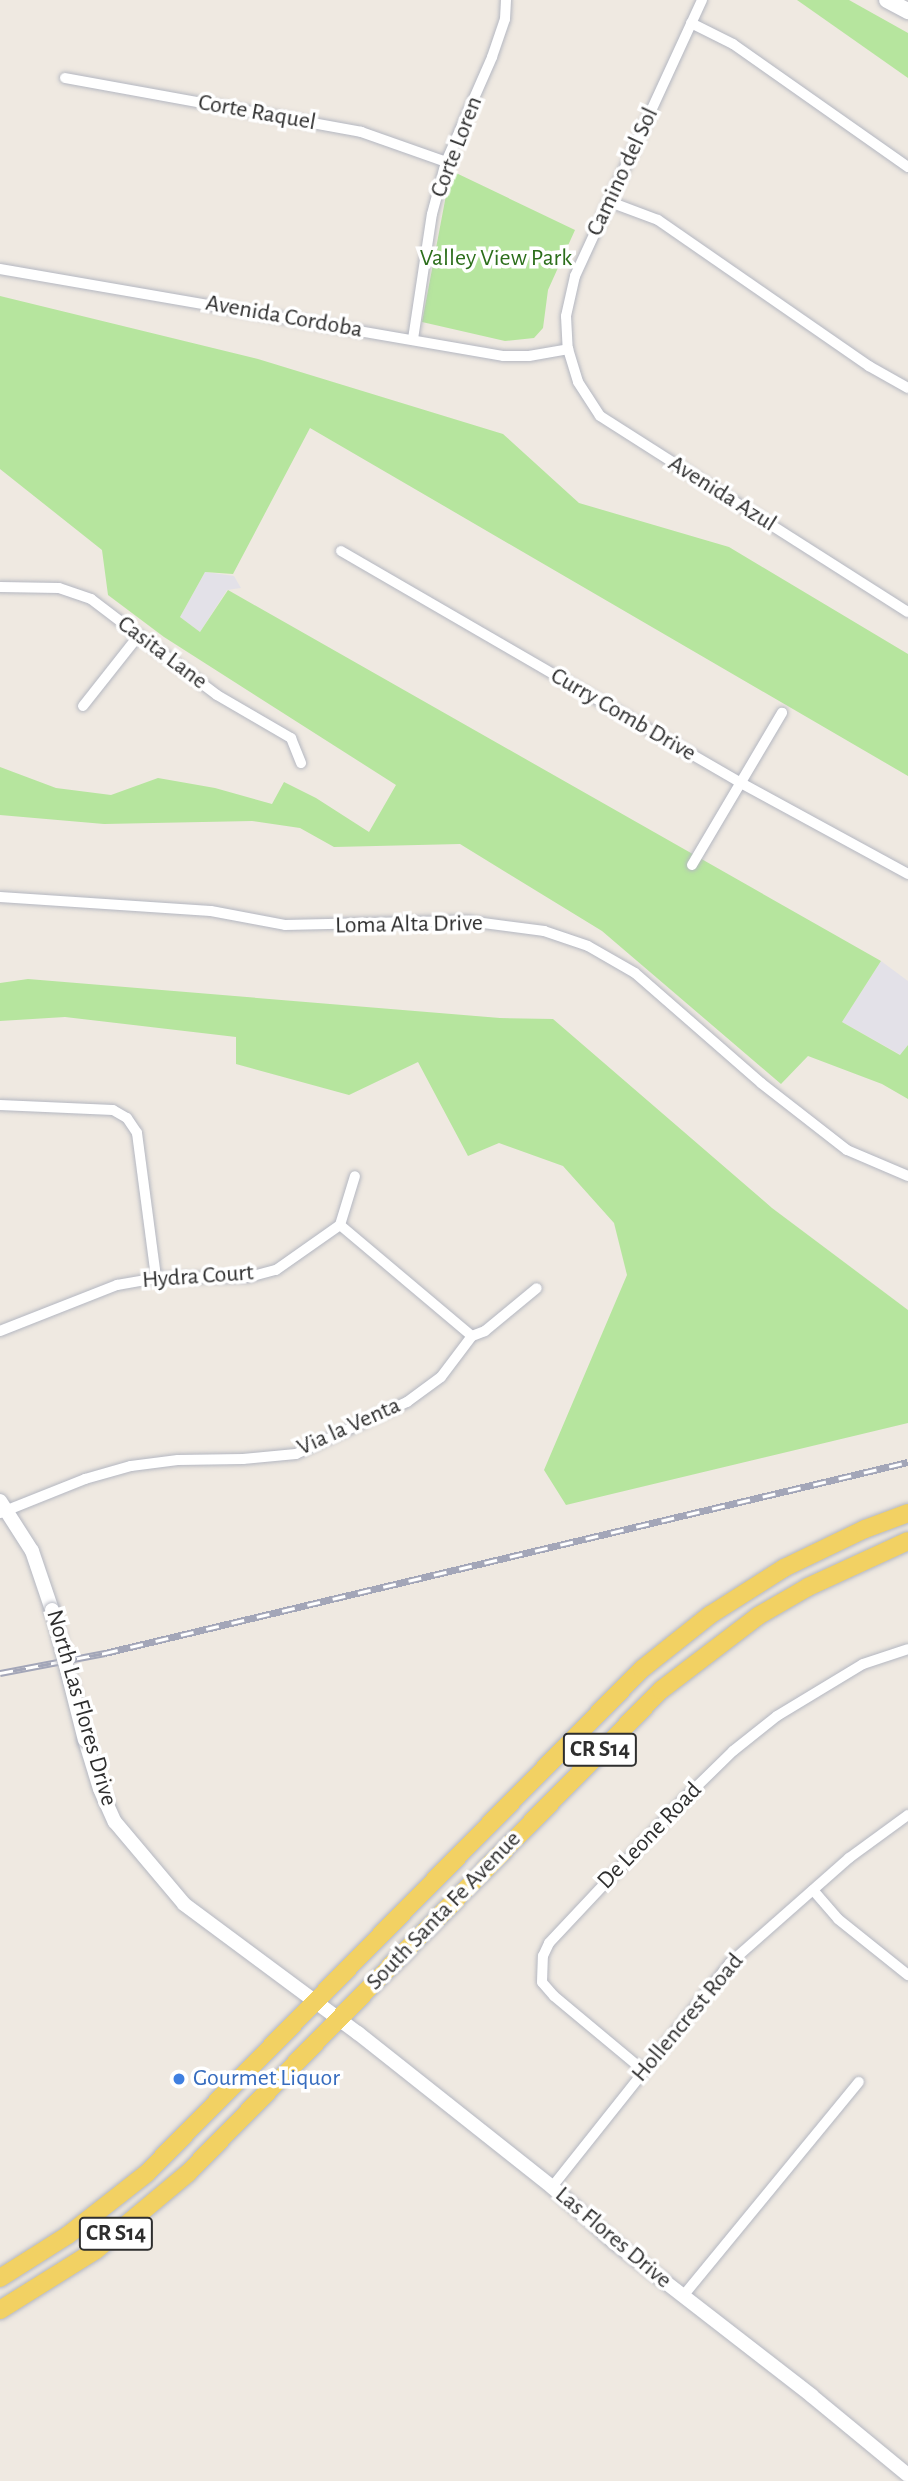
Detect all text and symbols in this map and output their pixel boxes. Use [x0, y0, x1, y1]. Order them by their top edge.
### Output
street label: Corte Raquel [196, 88, 318, 138]
street label: Corte Loren [425, 92, 489, 202]
street label: Camino del Sol [581, 103, 665, 241]
park label: Valley View Park [420, 245, 572, 273]
street label: Avenida Cordoba [203, 289, 365, 345]
street label: Avenida Azul [663, 449, 781, 539]
street label: Casita Lane [111, 610, 213, 696]
street label: Curry Comb Drive [545, 662, 701, 768]
street label: Loma Alta Drive [335, 909, 483, 941]
street label: Hydra Court [141, 1259, 255, 1295]
street label: Via la Venta [293, 1391, 405, 1463]
street label: North Las Flores Drive [39, 1607, 123, 1809]
road number: CR S14 [562, 1730, 638, 1770]
street label: De Leone Road [592, 1776, 708, 1896]
street label: South Santa Fe Avenue [361, 1825, 527, 1997]
street label: Hollencrest Road [626, 1948, 750, 2088]
place label: Gourmet Liquor [193, 2065, 340, 2093]
marker: Gourmet Liquor [171, 2071, 187, 2087]
street label: Las Flores Drive [549, 2181, 677, 2295]
road number: CR S14 [78, 2214, 154, 2254]

